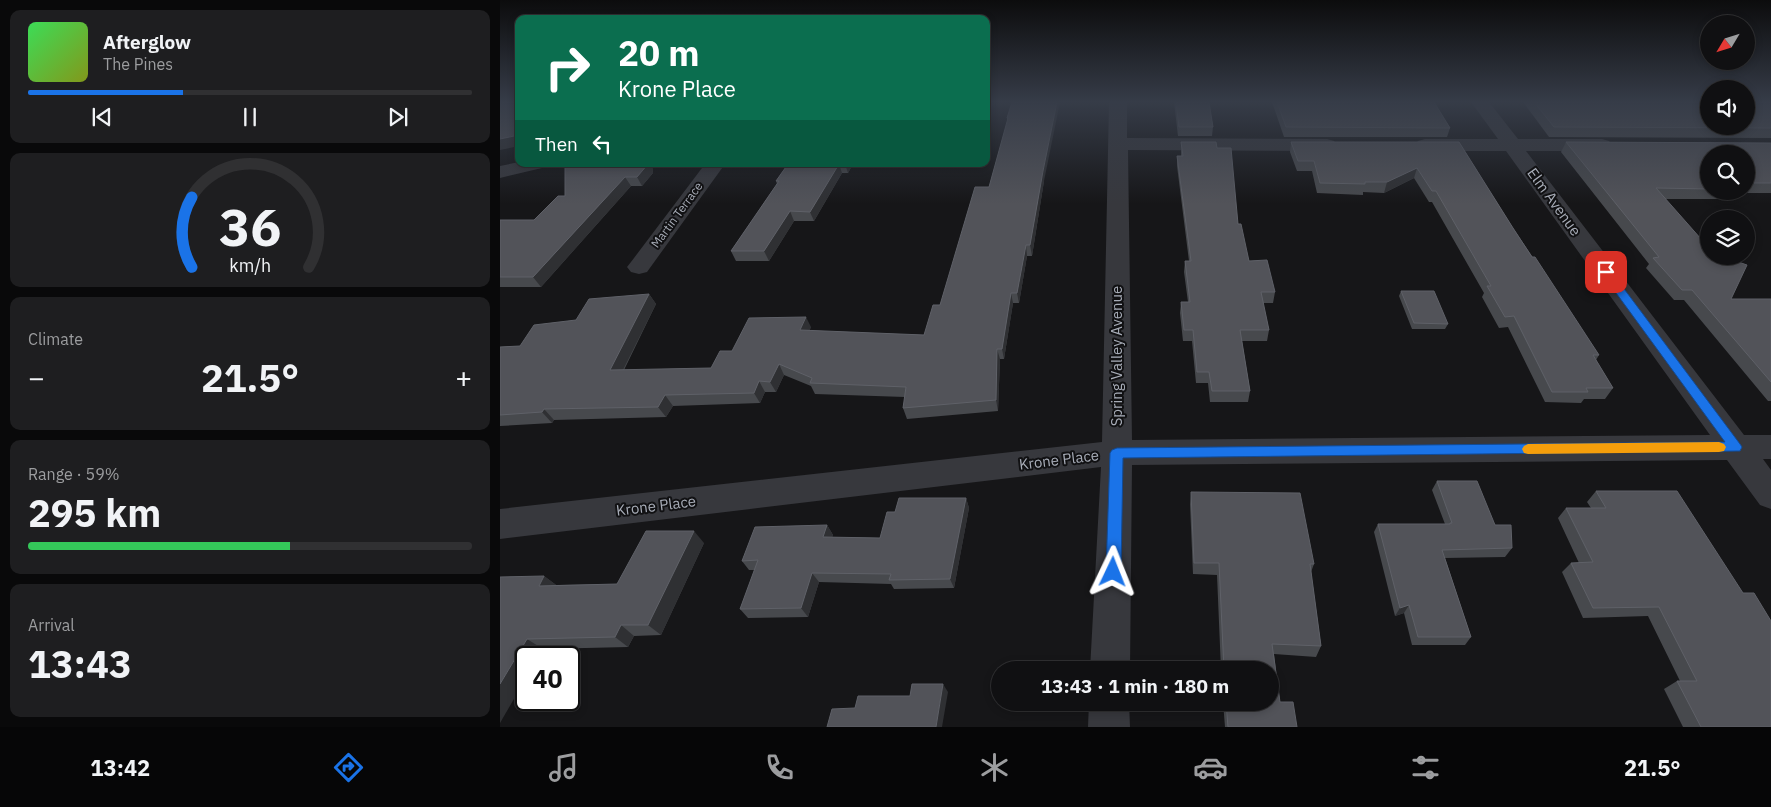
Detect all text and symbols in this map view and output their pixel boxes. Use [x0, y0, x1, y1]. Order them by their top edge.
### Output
north arrow [1700, 15, 1755, 70]
map controls [1700, 15, 1755, 265]
text: Afterglow [103, 30, 191, 54]
text: 20 m [618, 30, 700, 76]
icon: right [535, 35, 600, 100]
text: The Pines [103, 54, 173, 74]
text: Krone Place [618, 74, 736, 103]
button: sound [1700, 80, 1755, 135]
icon: previous [88, 103, 116, 131]
icon: pause [236, 103, 264, 131]
icon: next [384, 103, 412, 131]
icon: left [588, 130, 616, 158]
text: Then [535, 132, 578, 156]
button: search [1700, 145, 1755, 200]
street label: Elm Avenue [1523, 164, 1585, 239]
street label: Martin Terrace [648, 178, 706, 251]
text: 36 [219, 193, 281, 260]
button: layers [1700, 210, 1755, 265]
pin [1585, 251, 1627, 293]
text: km/h [229, 254, 271, 277]
icon: arrive [1592, 258, 1620, 286]
street label: Spring Valley Avenue [1107, 286, 1126, 426]
text: Climate [28, 329, 83, 349]
text: 21.5° [201, 353, 299, 402]
text: − [28, 359, 45, 396]
text: + [455, 359, 472, 396]
street label: Krone Place [1018, 445, 1100, 474]
text: Range · 59% [28, 464, 120, 484]
text: 295 km [28, 488, 161, 537]
street label: Krone Place [615, 491, 697, 520]
position arrow [1086, 545, 1138, 597]
text: Arrival [28, 615, 75, 635]
text: 13:43 [28, 639, 132, 688]
speed limit sign: 40 [515, 646, 580, 711]
text: 13:43 · 1 min · 180 m [1041, 674, 1229, 698]
icon: directions [331, 750, 366, 785]
icon: music [546, 750, 581, 785]
icon: phone [762, 750, 797, 785]
icon: climate [977, 750, 1012, 785]
icon: car [1193, 750, 1228, 785]
icon: filters [1408, 750, 1443, 785]
text: 13:42 [90, 753, 150, 782]
text: 21.5° [1624, 753, 1681, 782]

